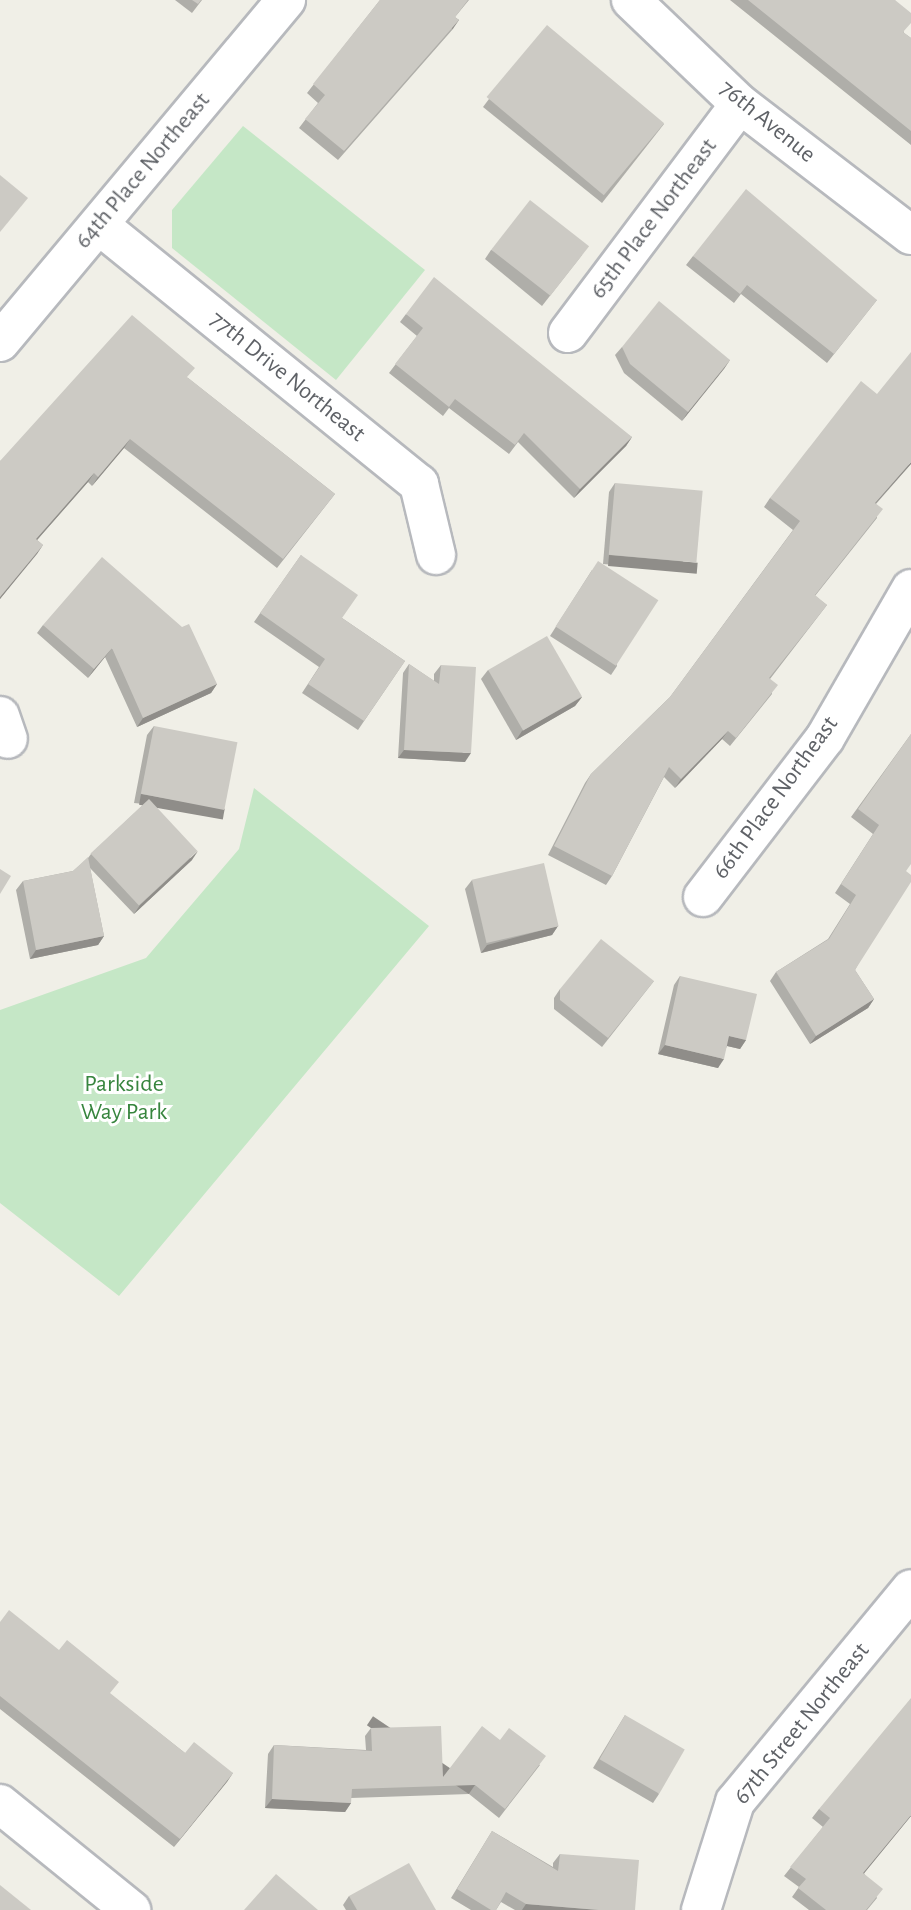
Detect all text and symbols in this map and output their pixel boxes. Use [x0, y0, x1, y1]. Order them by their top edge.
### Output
street label: 76th Avenue [713, 75, 821, 169]
street label: 64th Place Northeast [69, 87, 217, 255]
street label: 65th Place Northeast [584, 133, 724, 305]
street label: 77th Drive Northeast [203, 305, 371, 449]
street label: 66th Place Northeast [707, 711, 845, 885]
park label: Parkside Way Park [81, 1071, 167, 1127]
street label: 67th Street Northeast [728, 1637, 876, 1811]

